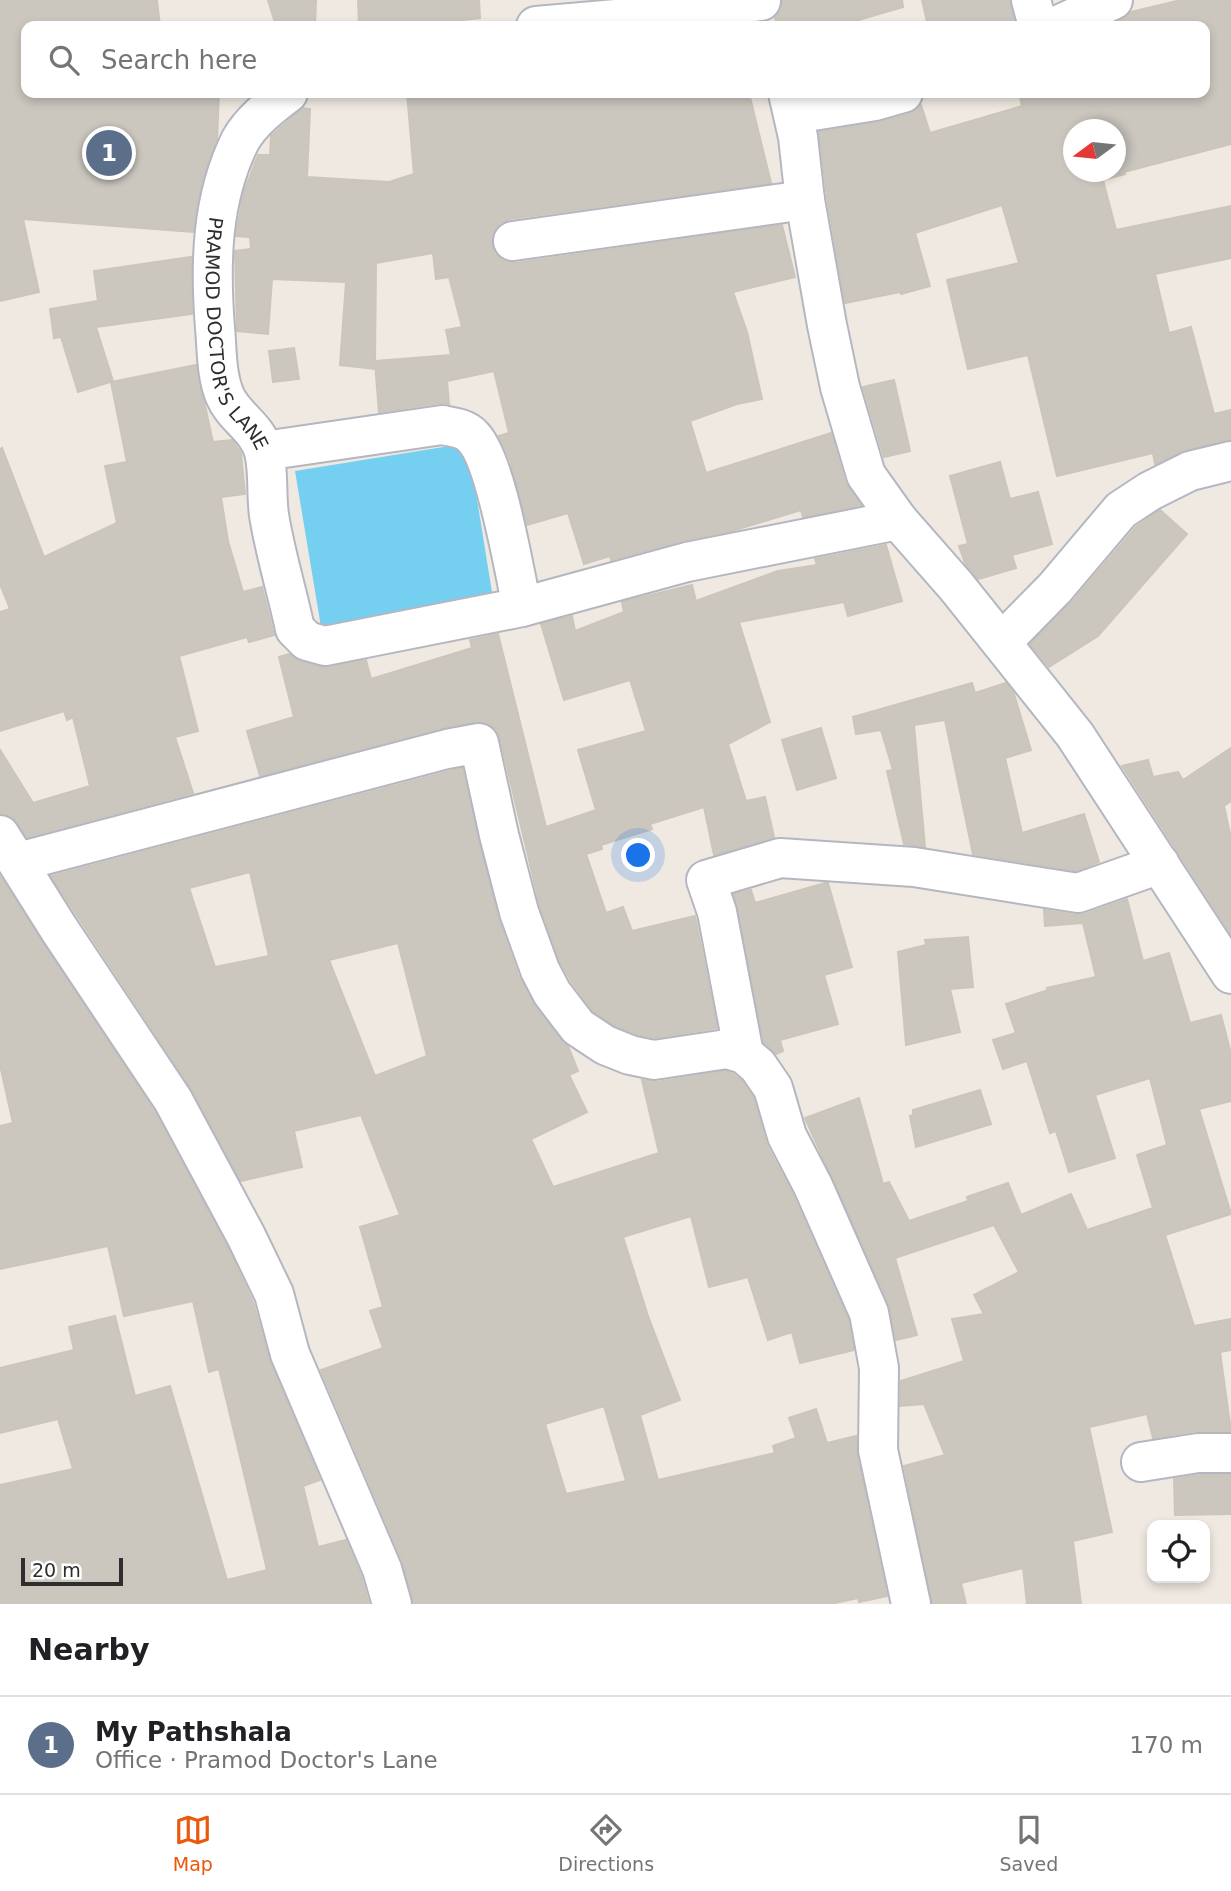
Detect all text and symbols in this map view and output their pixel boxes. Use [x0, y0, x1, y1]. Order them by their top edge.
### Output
search box [21, 21, 1210, 98]
icon: search [45, 41, 83, 79]
text: Search here [101, 45, 257, 75]
north arrow [1063, 119, 1126, 182]
pin: 1 [86, 127, 132, 179]
street label: PRAMOD DOCTOR'S LANE [202, 216, 273, 453]
your location [621, 838, 655, 872]
map controls [1147, 1520, 1210, 1583]
button: locate [1147, 1520, 1210, 1583]
scale bar [21, 1555, 122, 1587]
text: 20 m [32, 1559, 81, 1581]
text: Nearby [28, 1632, 150, 1667]
text: My Pathshala [95, 1717, 292, 1747]
text: 1 [43, 1732, 59, 1758]
text: 170 m [1129, 1732, 1203, 1758]
text: Office · Pramod Doctor's Lane [95, 1747, 438, 1773]
tab: Map [173, 1811, 213, 1875]
tab: Directions [558, 1811, 654, 1875]
tab: Saved [1000, 1811, 1058, 1875]

